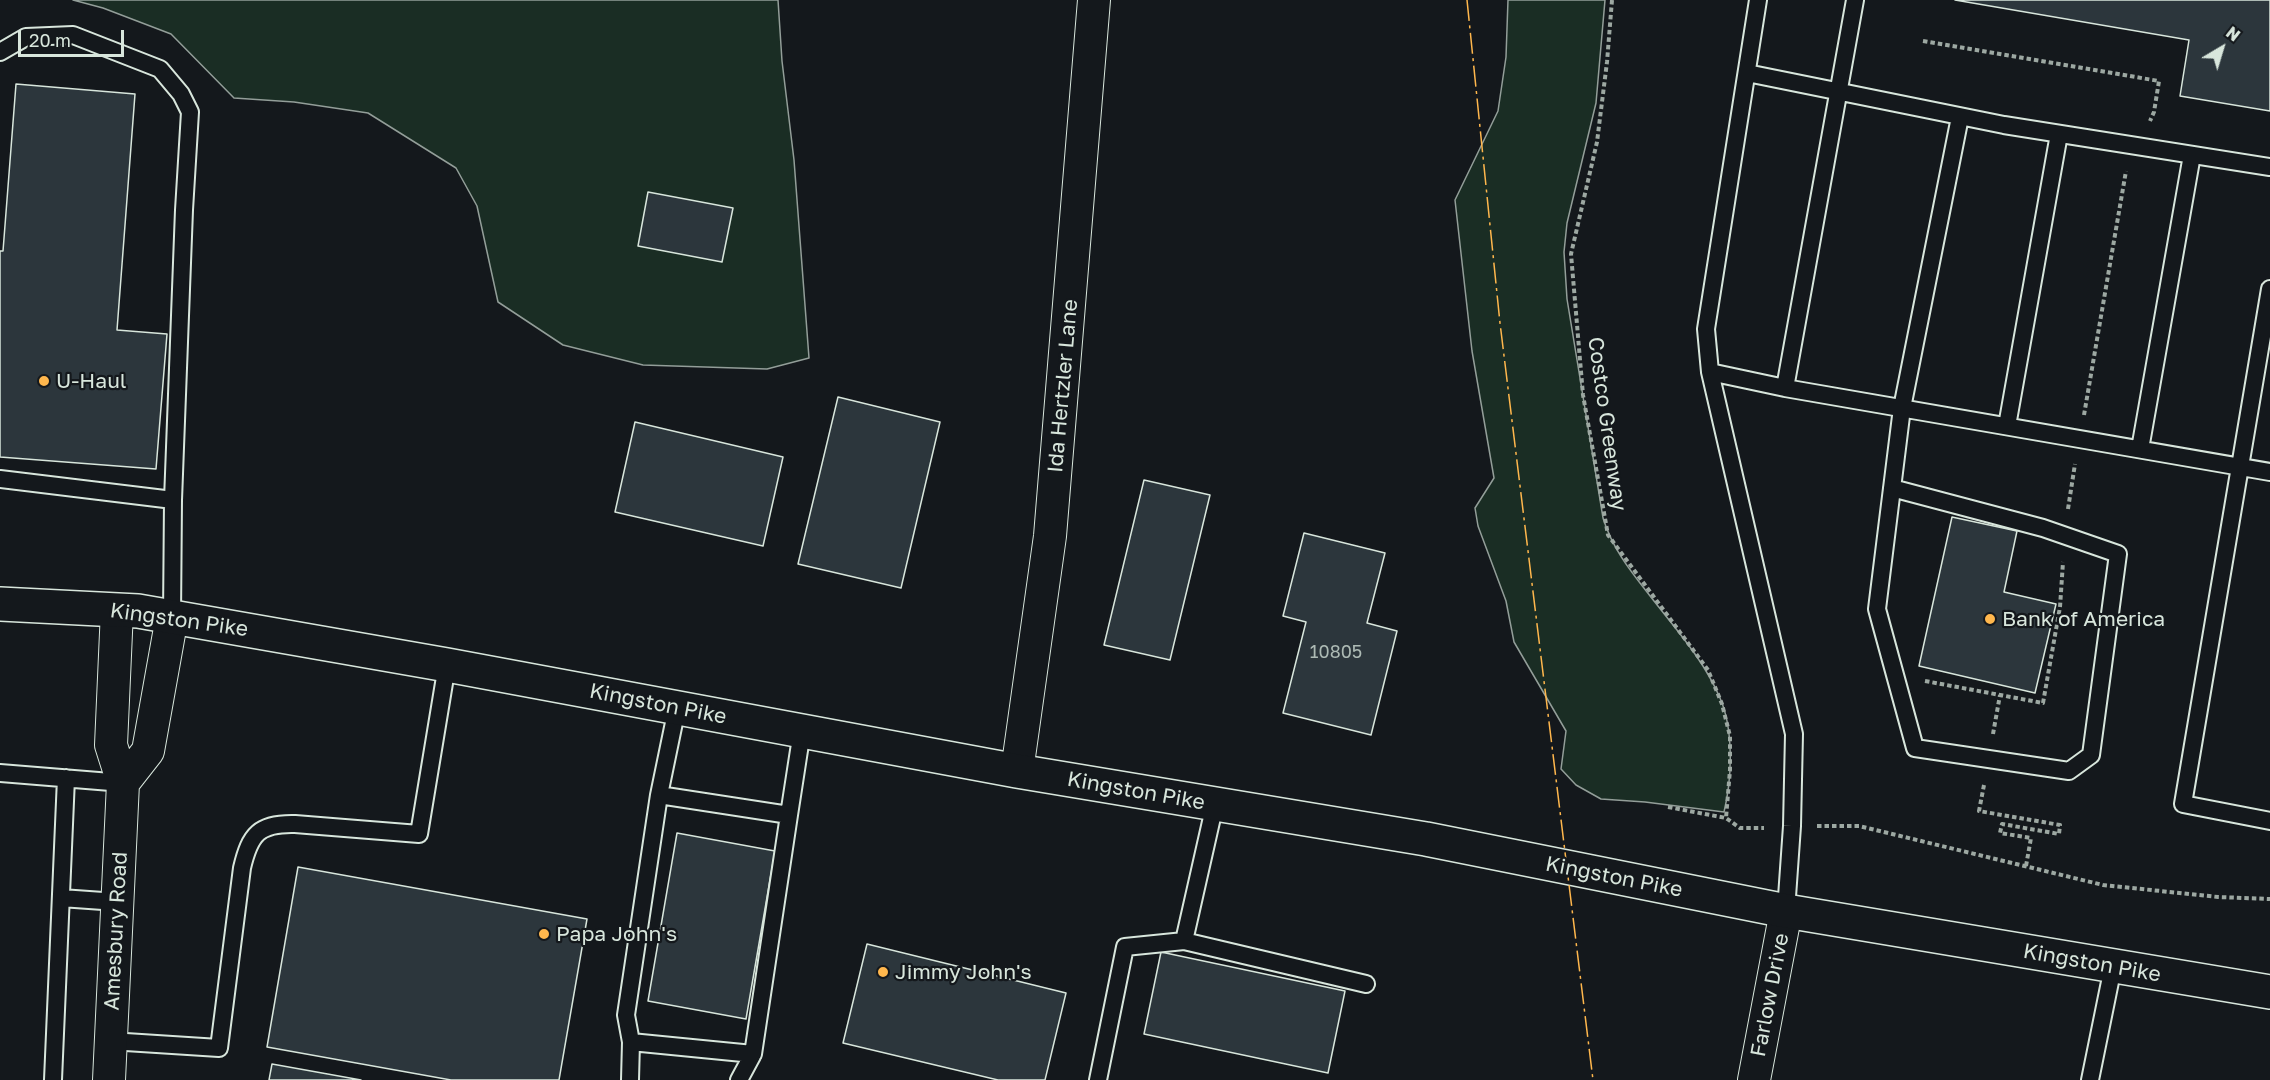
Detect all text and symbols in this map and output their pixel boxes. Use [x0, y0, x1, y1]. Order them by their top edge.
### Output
scale bar [21, 18, 128, 56]
north arrow [2192, 18, 2252, 78]
text: N [2222, 22, 2244, 45]
text: 20 m [29, 29, 71, 51]
street label: Ida Hertzler Lane [1043, 298, 1083, 474]
street label: Costco Greenway [1582, 335, 1632, 513]
place label: U-Haul [56, 368, 127, 394]
marker: U-Haul [37, 374, 51, 388]
street label: Kingston Pike [108, 598, 250, 642]
place label: Bank of America [2002, 606, 2165, 632]
marker: Bank of America [1983, 612, 1997, 626]
house number: 10805 [1310, 641, 1362, 663]
street label: Kingston Pike [587, 678, 729, 730]
street label: Kingston Pike [1065, 767, 1207, 815]
street label: Amesbury Road [99, 851, 133, 1011]
street label: Kingston Pike [1543, 851, 1685, 903]
place label: Papa John's [556, 921, 677, 947]
marker: Papa John's [537, 927, 551, 941]
street label: Farlow Drive [1746, 931, 1794, 1059]
street label: Kingston Pike [2021, 939, 2163, 987]
place label: Jimmy John's [895, 959, 1032, 985]
marker: Jimmy John's [876, 965, 890, 979]

